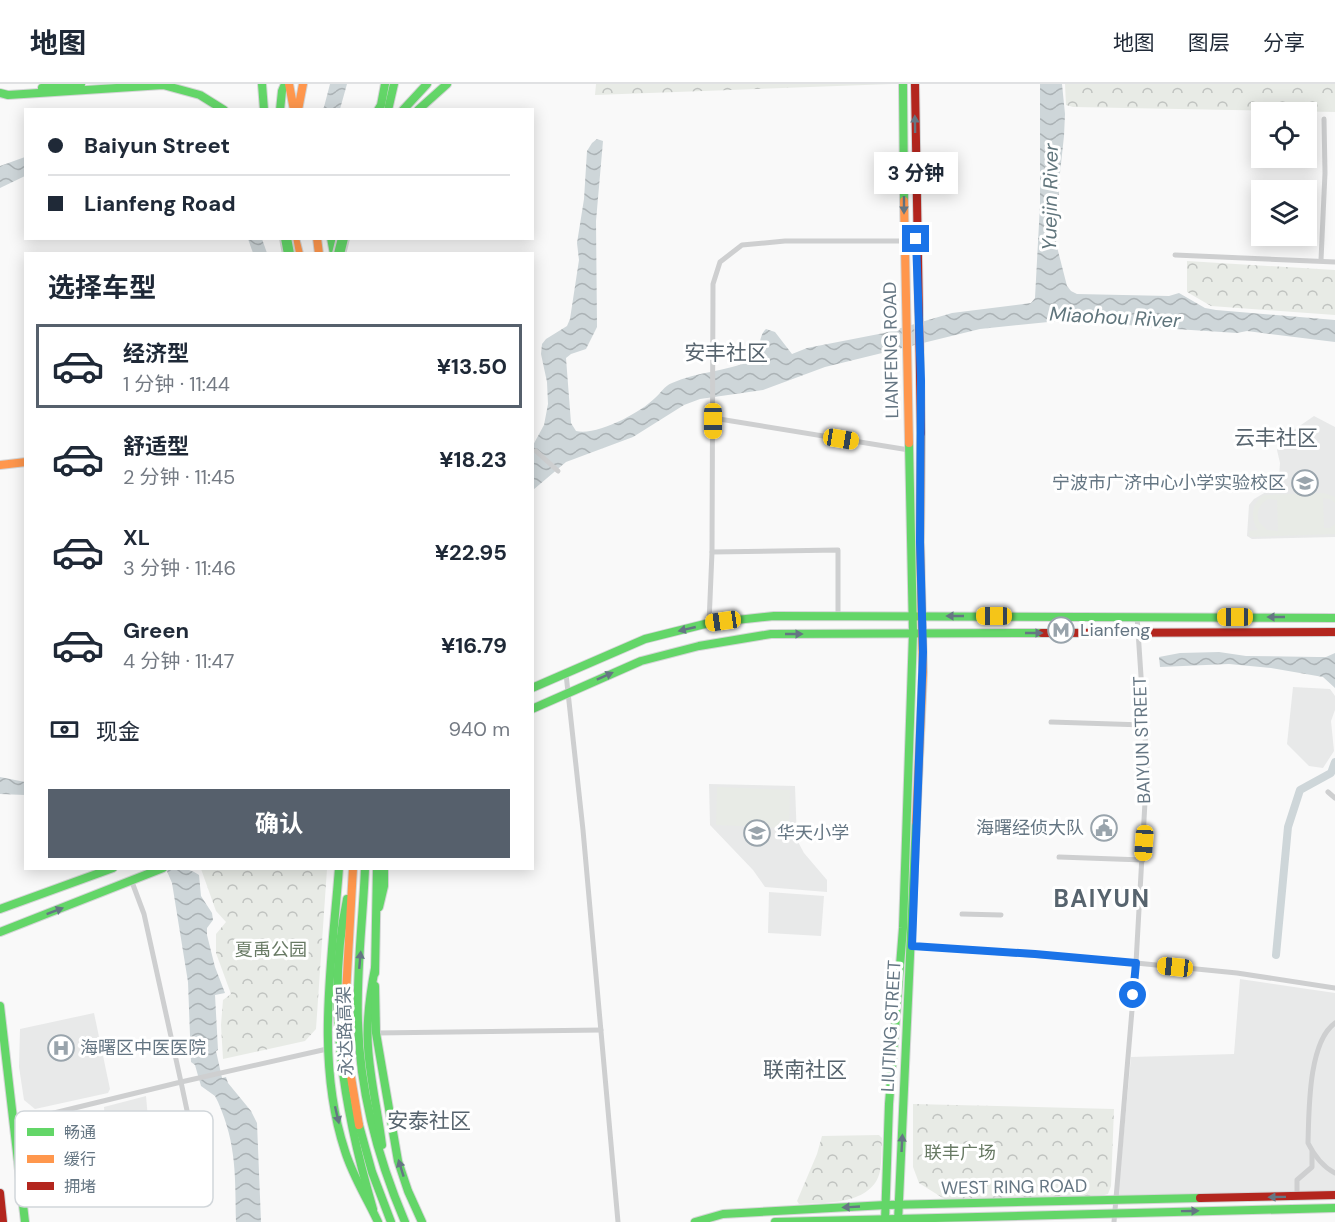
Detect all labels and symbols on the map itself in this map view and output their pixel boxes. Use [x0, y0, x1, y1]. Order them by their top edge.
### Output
one-way arrow [910, 115, 920, 134]
water label: Yuejin River [1036, 143, 1064, 251]
callout: 3 分钟 [874, 152, 958, 194]
one-way arrow [899, 196, 909, 215]
route end [902, 225, 929, 252]
street label: LIANFENG ROAD [878, 281, 904, 419]
water label: Miaohou River [1049, 301, 1182, 333]
district label: 安丰社区 [684, 339, 768, 367]
car [704, 403, 722, 439]
district label: 云丰社区 [1234, 424, 1318, 452]
car [822, 427, 860, 451]
school or university icon: 宁波市广济中心小学实验校区 [1290, 468, 1320, 498]
place label: 宁波市广济中心小学实验校区 [1052, 471, 1286, 495]
car [976, 607, 1012, 625]
car [1217, 608, 1253, 626]
car [704, 610, 742, 632]
one-way arrow [945, 611, 964, 621]
one-way arrow [1266, 613, 1285, 622]
metro station icon: Lianfeng [1046, 615, 1076, 645]
place label: Lianfeng [1080, 618, 1150, 642]
one-way arrow [677, 624, 696, 634]
one-way arrow [1025, 628, 1044, 638]
one-way arrow [784, 629, 803, 639]
one-way arrow [596, 671, 614, 680]
street label: BAIYUN STREET [1128, 676, 1156, 804]
public building icon: 海曙经侦大队 [1089, 813, 1119, 843]
place label: 海曙经侦大队 [976, 816, 1084, 840]
school or university icon: 华天小学 [742, 818, 772, 848]
place label: 华天小学 [777, 821, 849, 845]
car [1134, 824, 1154, 862]
district label: BAIYUN [1054, 883, 1150, 914]
one-way arrow [46, 906, 64, 915]
park label: 夏禹公园 [235, 938, 307, 962]
one-way arrow [355, 951, 365, 970]
car [1156, 956, 1194, 978]
street label: LIUTING STREET [876, 959, 906, 1093]
route start [1119, 981, 1146, 1008]
street label: 永达路高架 [331, 986, 359, 1076]
hospital icon: 海曙区中医医院 [46, 1033, 76, 1063]
place label: 海曙区中医医院 [80, 1036, 206, 1060]
district label: 联南社区 [763, 1056, 847, 1084]
one-way arrow [332, 1106, 342, 1124]
district label: 安泰社区 [387, 1107, 471, 1135]
legend [15, 1111, 213, 1207]
text: 畅通 [64, 1122, 96, 1143]
one-way arrow [898, 1133, 907, 1152]
park label: 联丰广场 [924, 1141, 996, 1165]
text: 缓行 [64, 1149, 96, 1170]
one-way arrow [396, 1159, 405, 1177]
street label: WEST RING ROAD [941, 1174, 1087, 1200]
text: 拥堵 [64, 1176, 96, 1197]
one-way arrow [1267, 1192, 1286, 1202]
one-way arrow [841, 1203, 860, 1212]
one-way arrow [1181, 1206, 1200, 1216]

